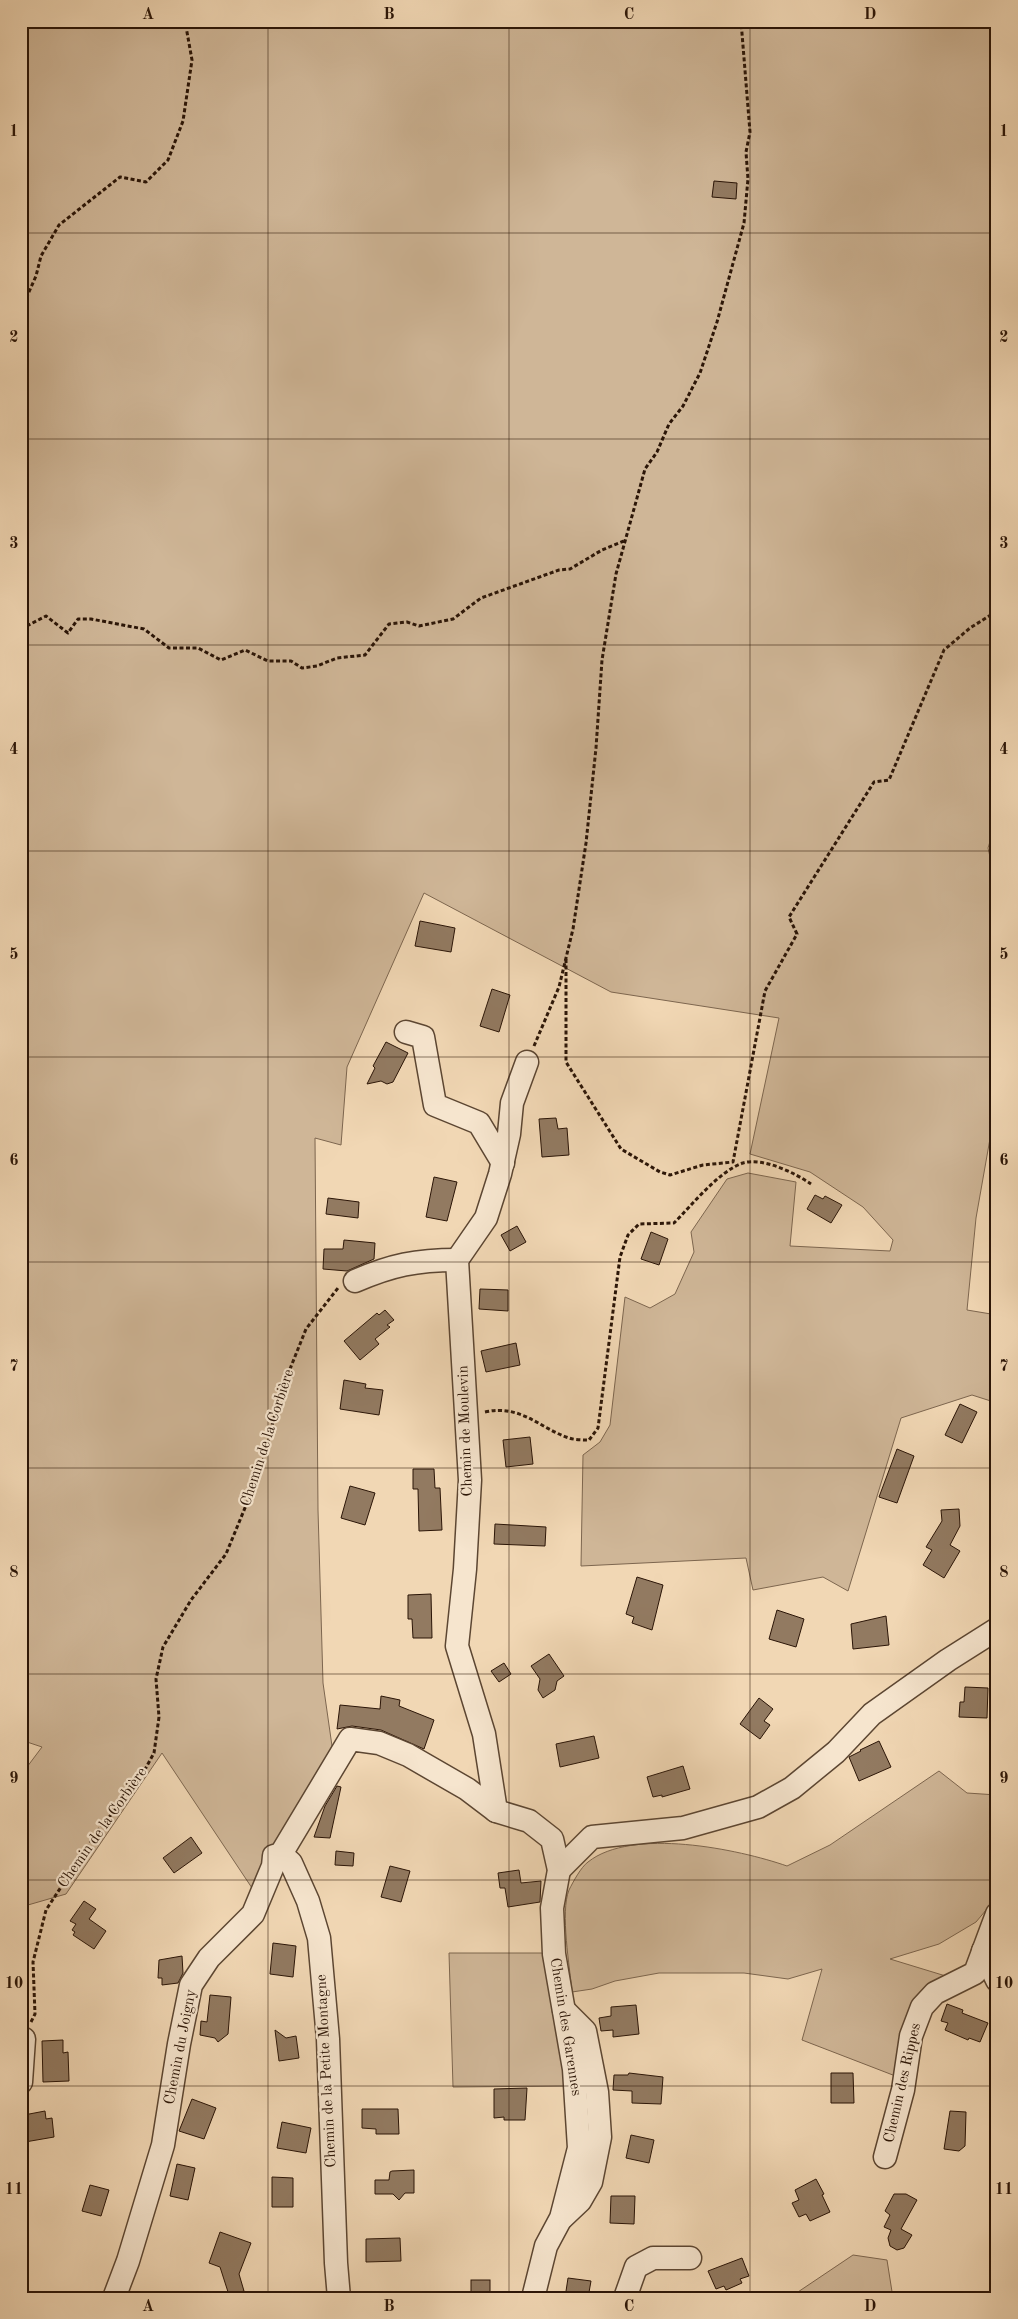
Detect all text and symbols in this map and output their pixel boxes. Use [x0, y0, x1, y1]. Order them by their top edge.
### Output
text: A [142, 7, 154, 23]
text: B [383, 7, 395, 23]
text: C [624, 7, 634, 23]
text: D [864, 7, 876, 23]
text: 1 [9, 124, 19, 140]
text: 1 [999, 124, 1009, 140]
text: 2 [9, 330, 19, 346]
text: 2 [999, 330, 1009, 346]
text: 3 [9, 536, 19, 552]
text: 3 [999, 536, 1009, 552]
text: 4 [9, 742, 19, 758]
text: 4 [999, 742, 1009, 758]
text: 5 [9, 947, 19, 963]
text: 5 [999, 947, 1009, 963]
text: 6 [9, 1153, 19, 1169]
text: 6 [999, 1153, 1009, 1169]
text: 7 [9, 1359, 19, 1375]
text: 7 [999, 1359, 1009, 1375]
street label: Chemin de Moulevin [456, 1365, 476, 1497]
street label: Chemin de la Corbière [239, 1367, 297, 1508]
text: 8 [9, 1565, 19, 1581]
text: 8 [999, 1565, 1009, 1581]
street label: Chemin de la Corbière [56, 1765, 150, 1891]
text: 9 [9, 1771, 19, 1787]
text: 9 [999, 1771, 1009, 1787]
street label: Chemin des Garennes [547, 1957, 583, 2097]
street label: Chemin de la Petite Montagne [314, 1974, 340, 2168]
text: 10 [5, 1976, 23, 1992]
text: 10 [995, 1976, 1013, 1992]
street label: Chemin du Joigny [162, 1988, 200, 2106]
street label: Chemin des Rippes [882, 2022, 924, 2144]
text: 11 [5, 2182, 23, 2198]
text: 11 [995, 2182, 1013, 2198]
text: A [142, 2299, 154, 2315]
text: B [383, 2299, 395, 2315]
text: C [624, 2299, 634, 2315]
text: D [864, 2299, 876, 2315]

